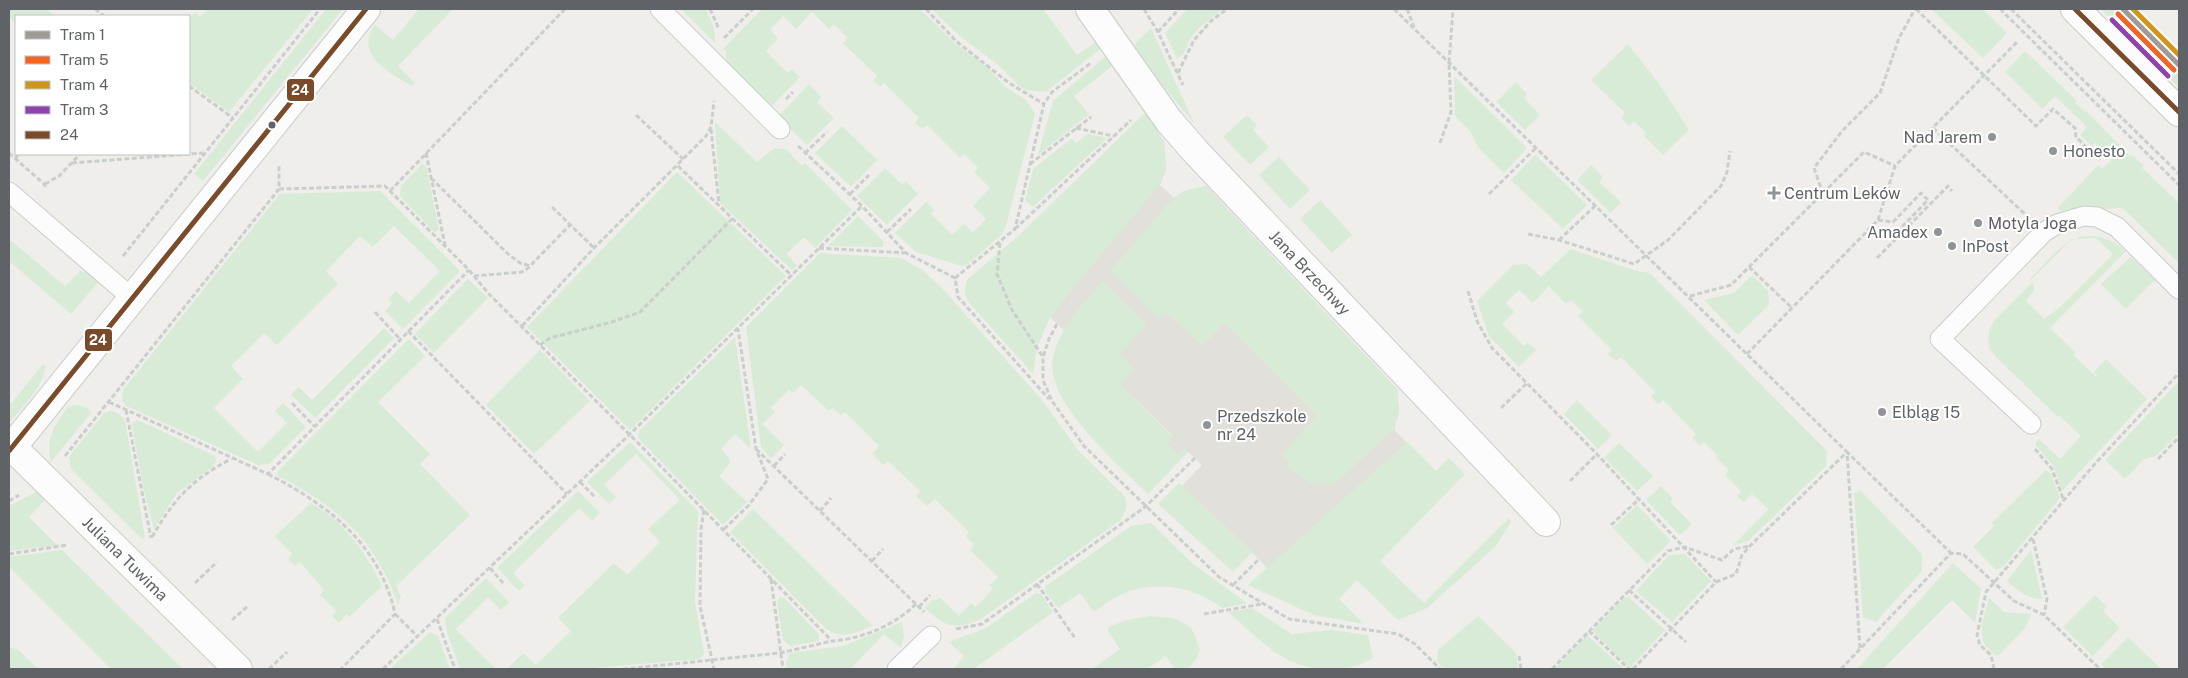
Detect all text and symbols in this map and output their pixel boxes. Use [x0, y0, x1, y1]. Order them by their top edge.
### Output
legend [15, 15, 190, 155]
text: Tram 1 [60, 26, 105, 43]
text: Tram 5 [60, 51, 109, 68]
text: Tram 4 [60, 76, 108, 93]
line badge: 24 [286, 78, 315, 102]
text: 24 [291, 82, 309, 98]
text: Tram 3 [60, 101, 108, 118]
unlabelled marker [267, 120, 277, 130]
text: 24 [60, 126, 78, 143]
place label: Nad Jarem [1904, 128, 1982, 147]
marker: Nad Jarem [1986, 131, 1998, 143]
place label: Honesto [2063, 142, 2125, 161]
marker: Honesto [2047, 145, 2059, 157]
place label: Centrum Leków [1784, 184, 1901, 203]
marker: Centrum Leków [1768, 187, 1780, 199]
place label: Motyla Joga [1988, 214, 2077, 233]
marker: Motyla Joga [1972, 217, 1984, 229]
place label: Amadex [1867, 223, 1928, 242]
street label: Jana Brzechwy [1265, 226, 1354, 319]
marker: Amadex [1932, 226, 1944, 238]
place label: InPost [1962, 237, 2009, 256]
marker: InPost [1946, 240, 1958, 252]
line badge: 24 [84, 328, 113, 352]
text: 24 [89, 332, 107, 348]
place label: Elbląg 15 [1892, 403, 1960, 422]
marker: Elbląg 15 [1876, 406, 1888, 418]
place label: Przedszkole nr 24 [1217, 407, 1307, 444]
marker: Przedszkole nr 24 [1201, 419, 1213, 431]
street label: Juliana Tuwima [78, 513, 172, 605]

